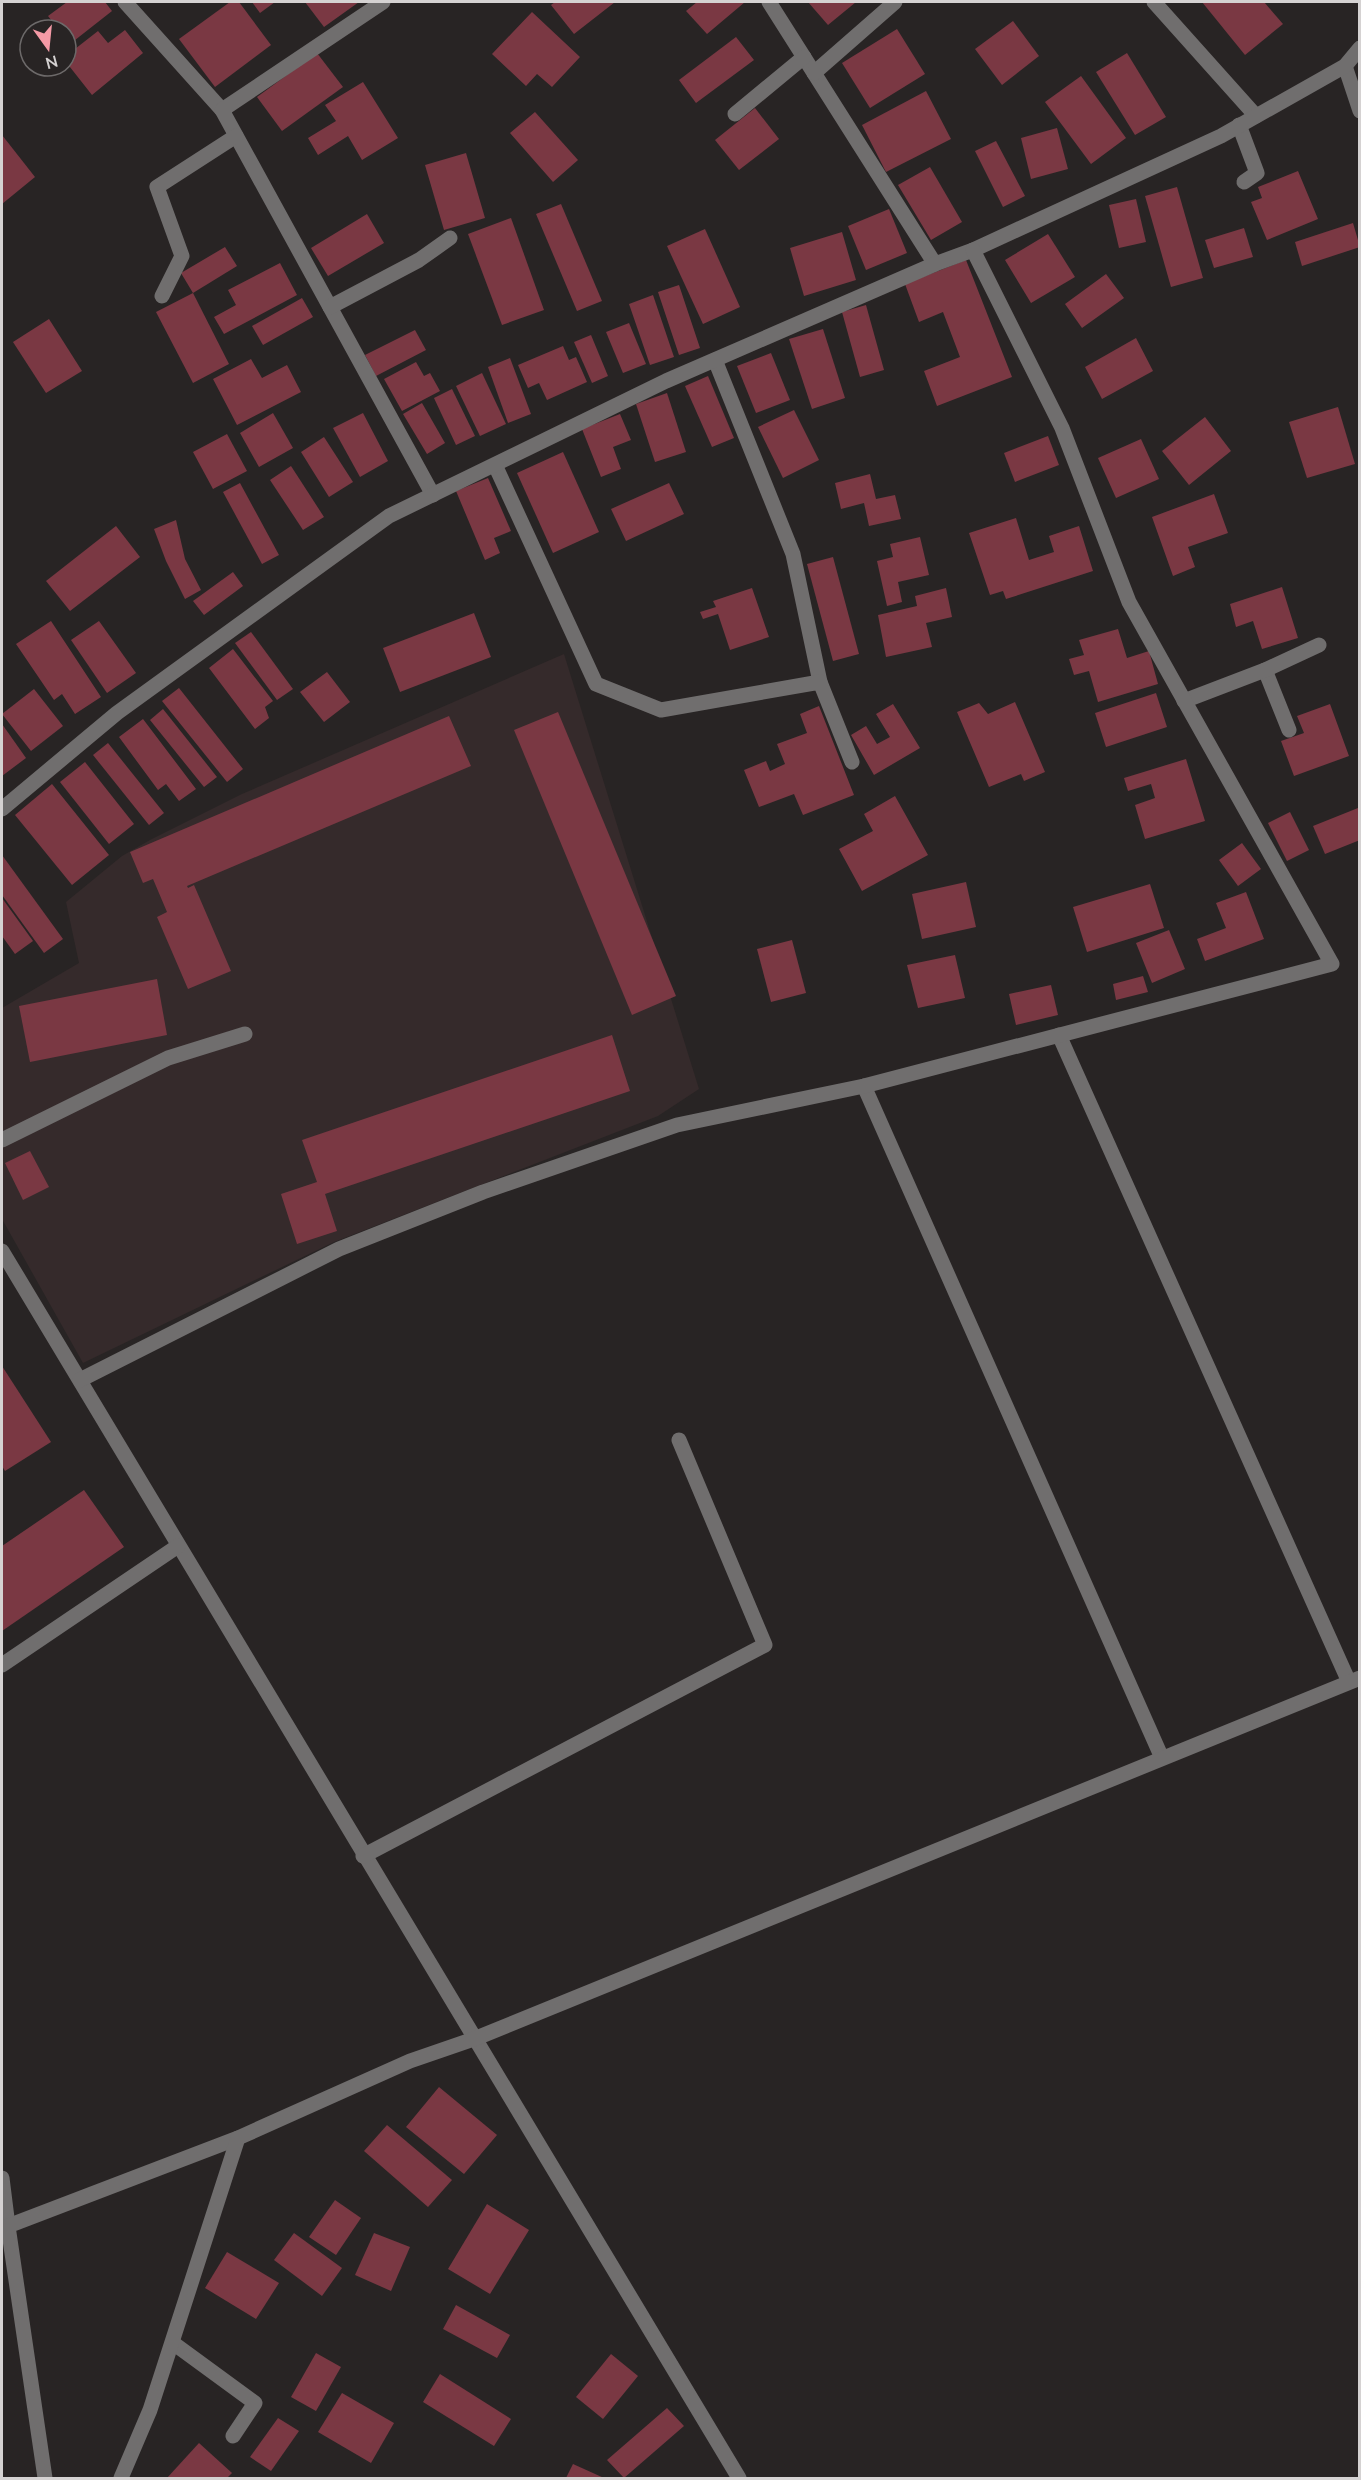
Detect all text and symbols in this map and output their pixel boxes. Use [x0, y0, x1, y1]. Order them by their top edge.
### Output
north arrow [18, 18, 78, 78]
text: N [43, 49, 60, 74]

